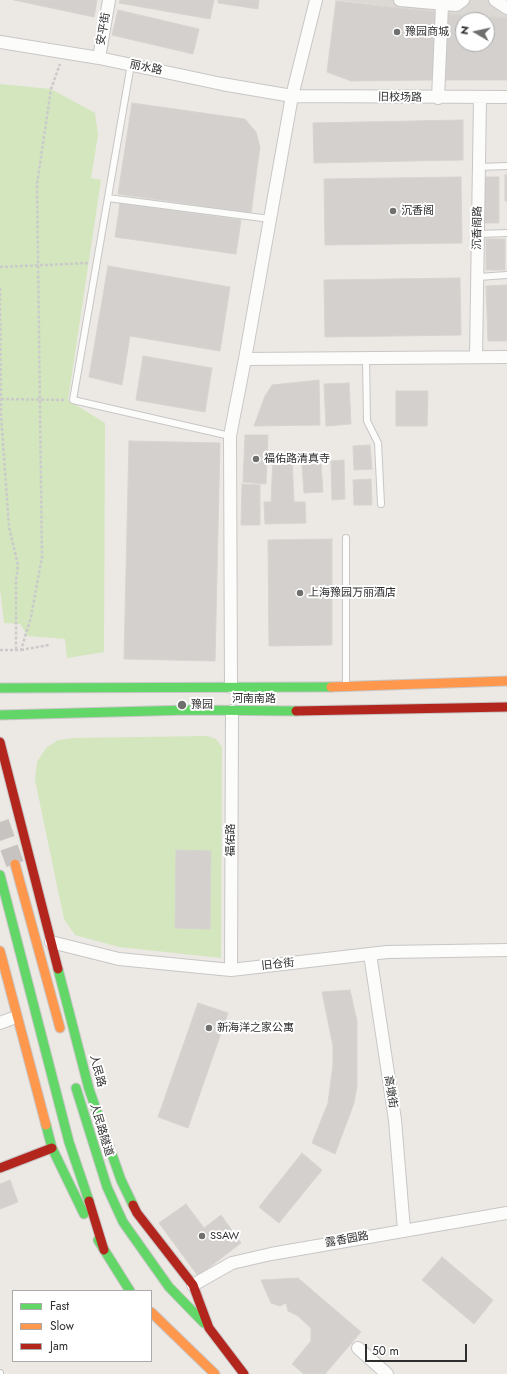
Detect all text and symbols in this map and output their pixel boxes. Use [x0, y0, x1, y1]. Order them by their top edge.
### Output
street label: 安平街 [95, 12, 113, 46]
north arrow [455, 12, 495, 52]
place label: 豫园商城 [405, 25, 449, 39]
text: N [456, 25, 473, 36]
marker: 豫园商城 [392, 27, 402, 37]
street label: 丽水路 [128, 58, 164, 78]
street label: 旧校场路 [378, 91, 422, 105]
place label: 沉香阁 [401, 204, 434, 218]
marker: 沉香阁 [388, 206, 398, 216]
street label: 沉香阁路 [471, 206, 485, 250]
place label: 福佑路清真寺 [264, 452, 330, 466]
marker: 福佑路清真寺 [251, 454, 261, 464]
place label: 上海豫园万丽酒店 [308, 586, 396, 600]
marker: 上海豫园万丽酒店 [295, 588, 305, 598]
street label: 河南南路 [232, 692, 276, 706]
place label: 豫园 [191, 698, 213, 712]
marker: 豫园 [176, 699, 188, 711]
street label: 福佑路 [224, 824, 238, 856]
street label: 旧仓街 [261, 957, 295, 973]
place label: 新海洋之家公寓 [217, 1021, 294, 1035]
marker: 新海洋之家公寓 [204, 1023, 214, 1033]
street label: 人民路 [86, 1053, 108, 1089]
street label: 高墩街 [381, 1075, 399, 1109]
street label: 人民路隧道 [87, 1102, 115, 1158]
place label: SSAW [210, 1229, 239, 1243]
street label: 露香园路 [324, 1230, 370, 1250]
marker: SSAW [197, 1231, 207, 1241]
legend [12, 1290, 152, 1362]
text: Fast [50, 1297, 69, 1315]
text: Slow [50, 1317, 74, 1335]
scale bar [367, 1336, 469, 1362]
text: Jam [50, 1337, 68, 1355]
text: 50 m [372, 1342, 399, 1360]

